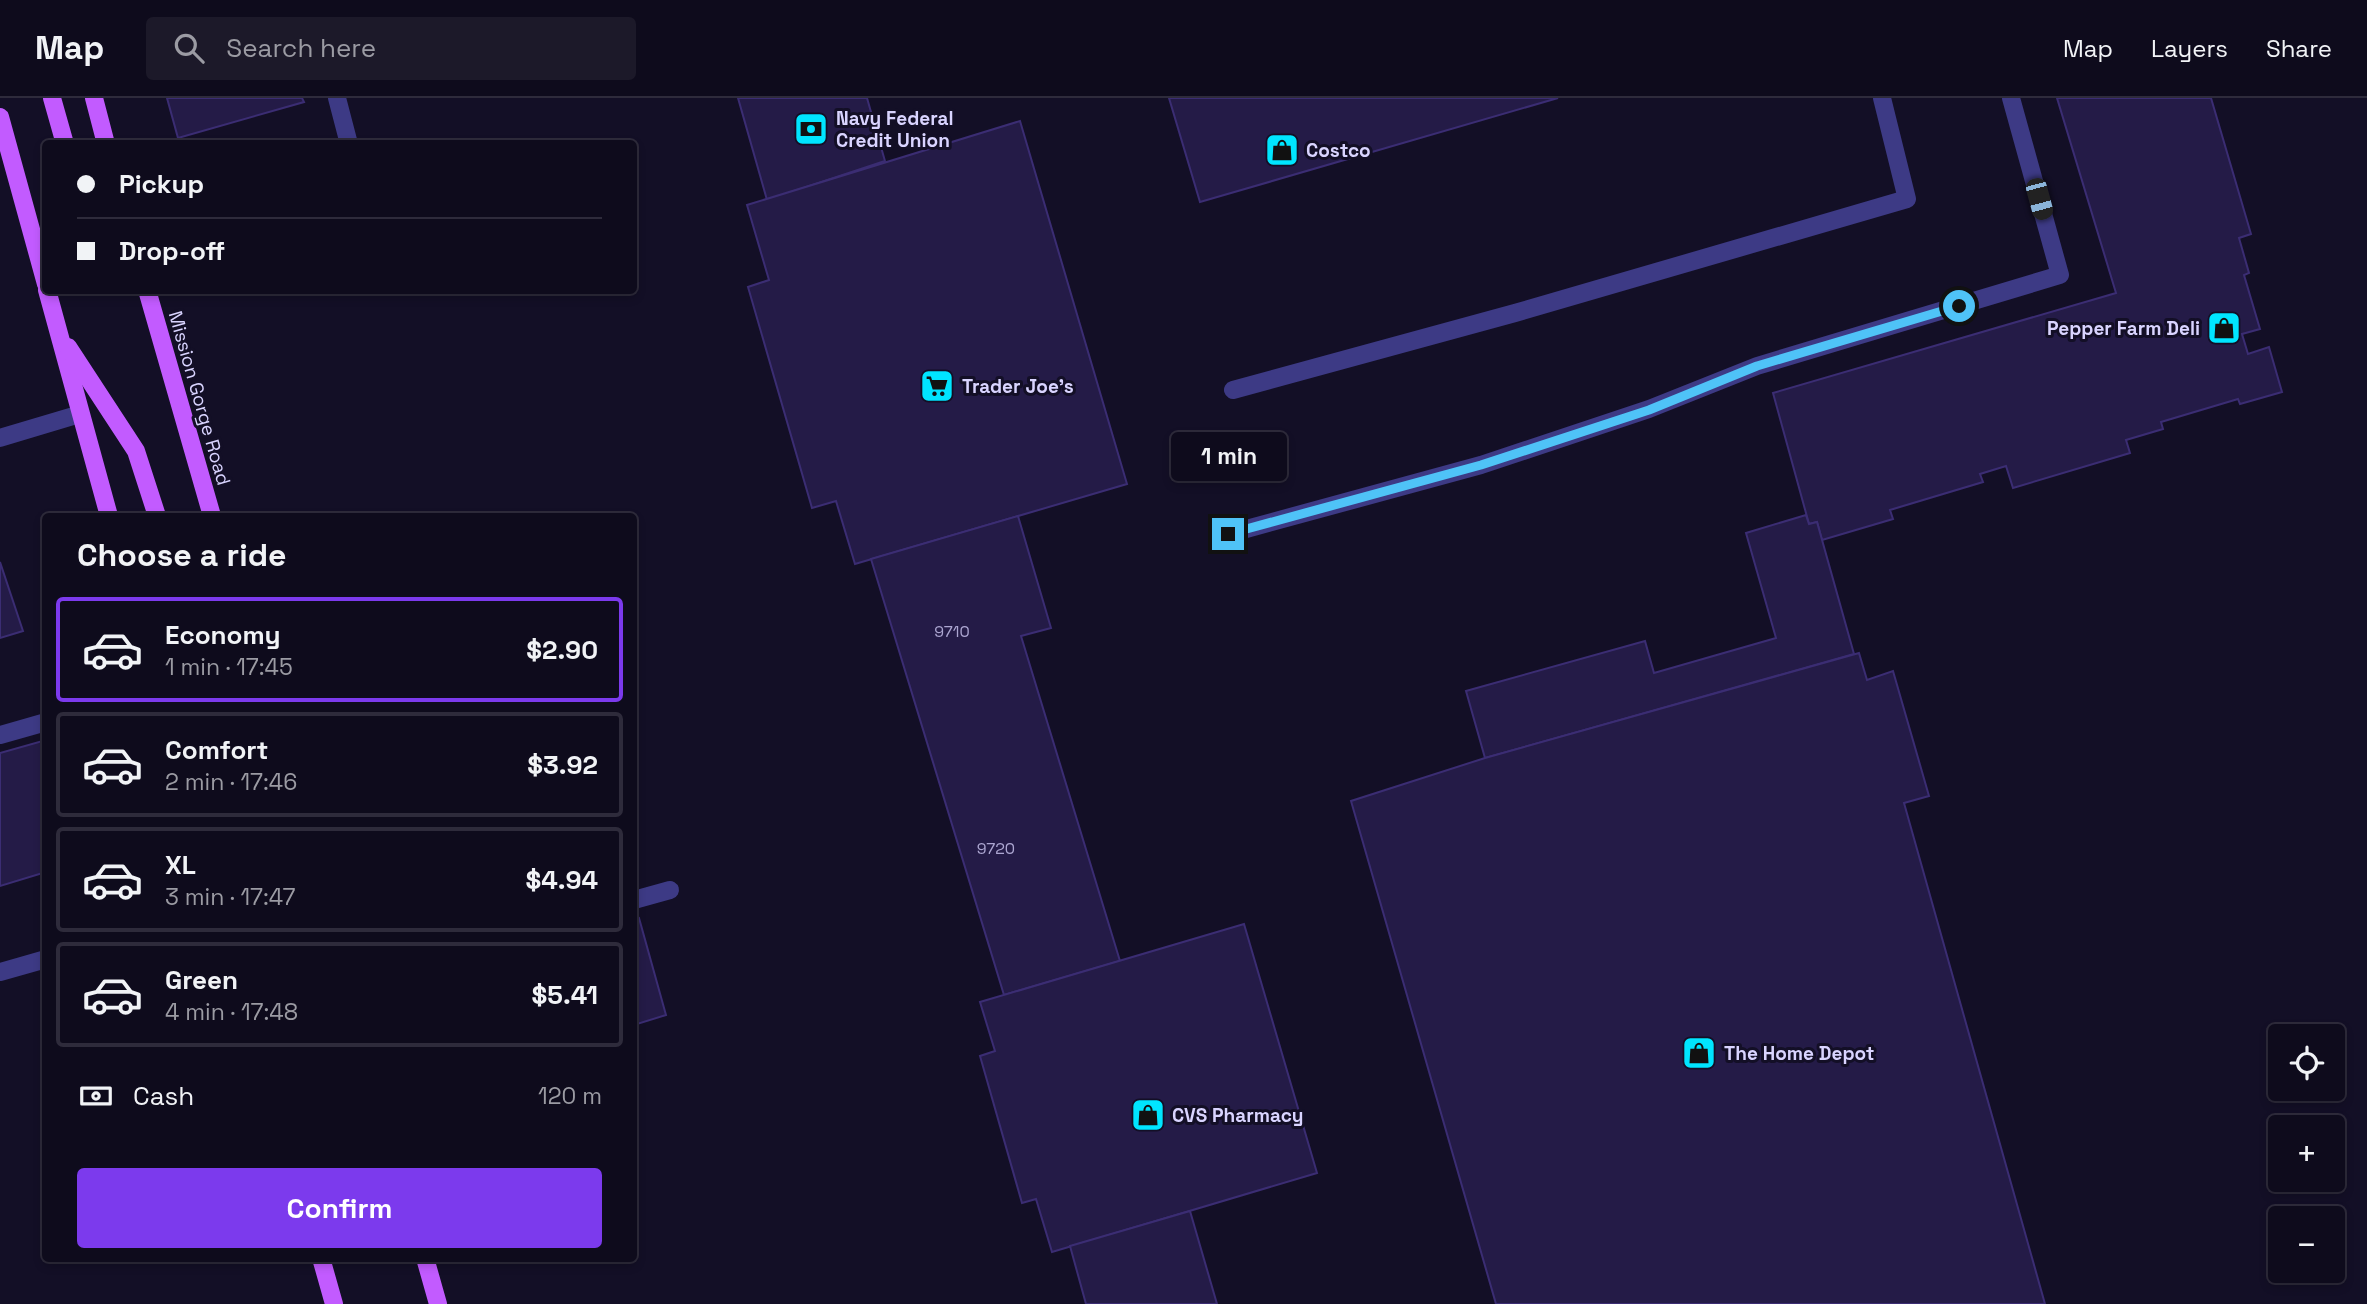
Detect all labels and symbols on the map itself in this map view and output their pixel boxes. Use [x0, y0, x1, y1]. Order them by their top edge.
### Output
place label: Navy Federal Credit Union [836, 106, 954, 153]
bank icon: Navy Federal Credit Union [792, 110, 830, 148]
shop icon: Costco [1263, 131, 1301, 169]
place label: Costco [1306, 138, 1371, 163]
car [2024, 176, 2055, 222]
route start [1943, 290, 1975, 322]
street label: Mission Gorge Road [163, 308, 236, 488]
shop icon: Pepper Farm Deli [2205, 309, 2243, 347]
place label: Pepper Farm Deli [2047, 316, 2200, 341]
supermarket icon: Trader Joe's [918, 367, 956, 405]
place label: Trader Joe's [962, 374, 1074, 399]
callout: 1 min [1170, 432, 1286, 482]
route end [1212, 518, 1244, 550]
house number: 9710 [934, 621, 970, 642]
house number: 9720 [977, 838, 1015, 859]
shop icon: The Home Depot [1680, 1034, 1718, 1072]
place label: The Home Depot [1724, 1041, 1875, 1066]
shop icon: CVS Pharmacy [1129, 1096, 1167, 1134]
place label: CVS Pharmacy [1172, 1103, 1304, 1128]

